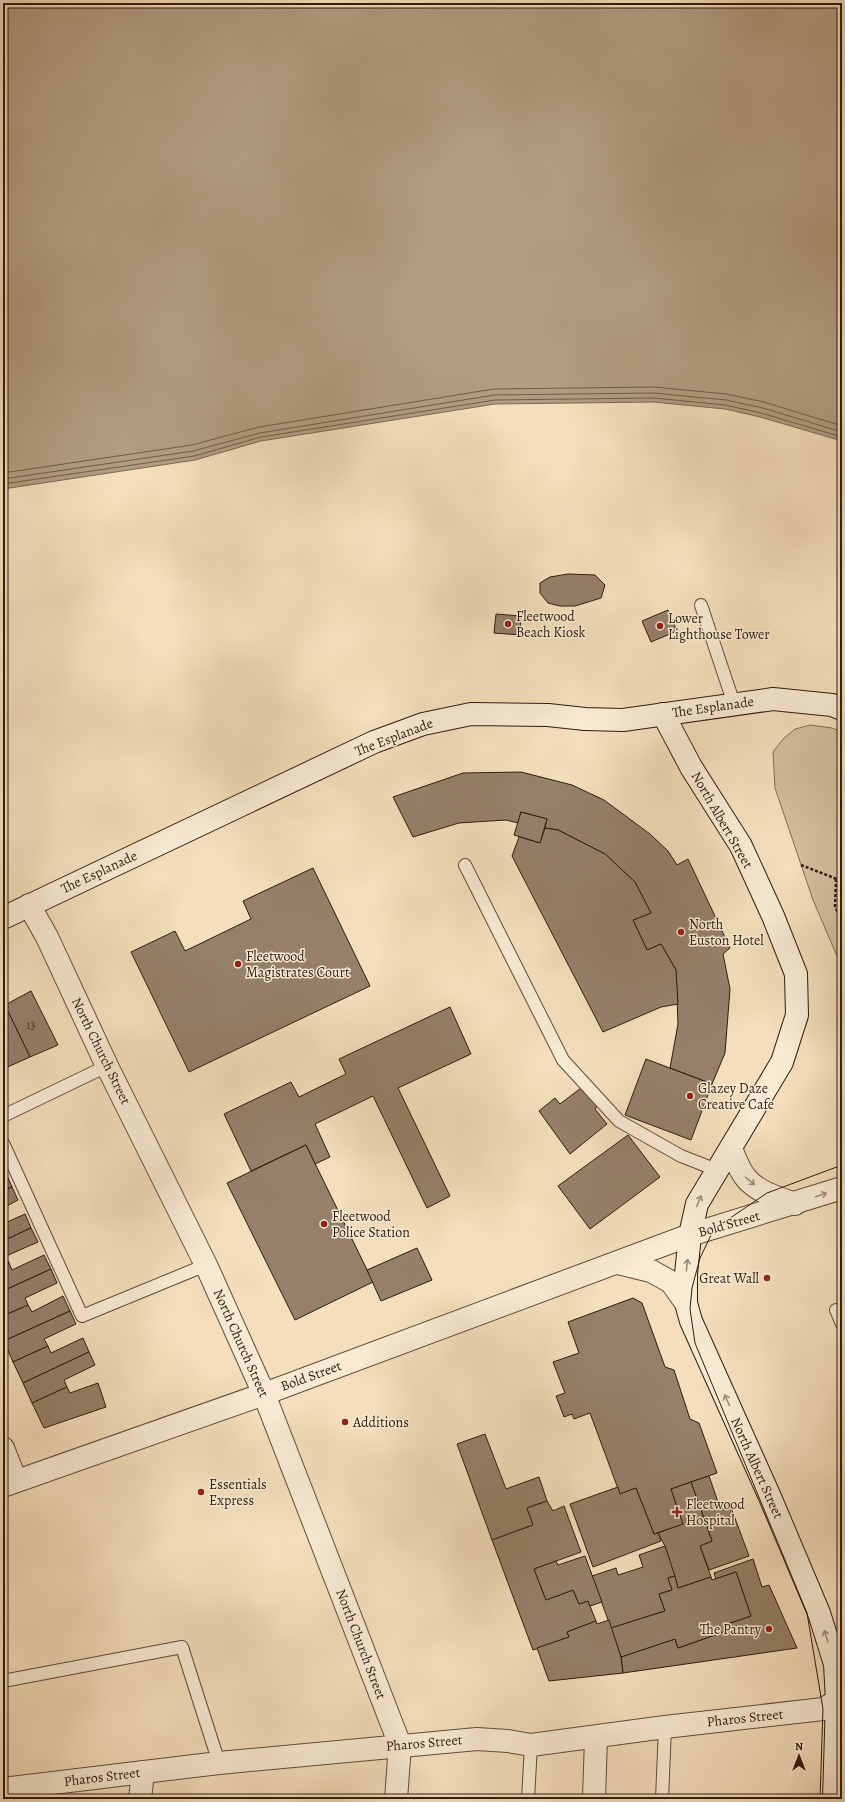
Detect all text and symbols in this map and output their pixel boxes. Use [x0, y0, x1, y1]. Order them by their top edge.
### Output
place label: Fleetwood Beach Kiosk [516, 607, 586, 642]
place label: Lower Lighthouse Tower [668, 609, 770, 644]
marker: Fleetwood Beach Kiosk [503, 619, 513, 629]
marker: Lower Lighthouse Tower [655, 621, 665, 631]
street label: The Esplanade [671, 692, 755, 722]
street label: The Esplanade [352, 713, 436, 761]
street label: North Albert Street [687, 768, 758, 872]
street label: The Esplanade [58, 846, 140, 898]
place label: North Euston Hotel [689, 915, 764, 950]
marker: North Euston Hotel [676, 927, 686, 937]
place label: Fleetwood Magistrates Court [246, 947, 350, 982]
marker: Fleetwood Magistrates Court [233, 959, 243, 969]
street label: North Church Street [67, 994, 135, 1108]
house number: 13 [26, 1017, 36, 1033]
place label: Glazey Daze Creative Cafe [698, 1079, 774, 1114]
marker: Glazey Daze Creative Cafe [685, 1091, 695, 1101]
one-way arrow [745, 1176, 755, 1185]
one-way arrow [814, 1191, 827, 1198]
one-way arrow [696, 1195, 704, 1207]
street label: Bold Street [696, 1206, 762, 1242]
place label: Fleetwood Police Station [332, 1207, 410, 1242]
marker: Fleetwood Police Station [319, 1219, 329, 1229]
one-way arrow [683, 1259, 691, 1272]
place label: Great Wall [699, 1269, 760, 1288]
marker: Great Wall [762, 1273, 772, 1283]
street label: North Church Street [209, 1286, 274, 1400]
street label: Bold Street [278, 1356, 344, 1396]
one-way arrow [723, 1394, 730, 1406]
place label: Additions [352, 1413, 409, 1432]
street label: North Albert Street [726, 1414, 788, 1522]
marker: Additions [340, 1417, 350, 1427]
place label: Essentials Express [209, 1475, 267, 1510]
marker: Essentials Express [196, 1487, 206, 1497]
place label: Fleetwood Hospital [686, 1495, 745, 1530]
marker: Fleetwood Hospital [671, 1506, 683, 1518]
street label: North Church Street [331, 1586, 391, 1702]
place label: The Pantry [700, 1620, 762, 1639]
marker: The Pantry [764, 1624, 774, 1634]
one-way arrow [822, 1630, 830, 1642]
street label: Pharos Street [706, 1705, 785, 1731]
street label: Pharos Street [385, 1730, 463, 1756]
north arrow [779, 1736, 819, 1776]
text: N [795, 1739, 803, 1754]
street label: Pharos Street [63, 1763, 142, 1791]

